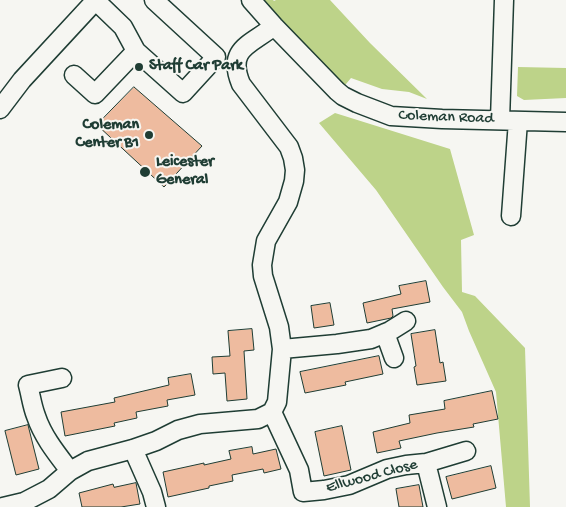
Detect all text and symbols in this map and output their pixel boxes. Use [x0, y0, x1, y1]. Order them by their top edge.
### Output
place label: Staff Car Park [149, 57, 243, 77]
marker: Staff Car Park [133, 61, 145, 73]
street label: Coleman Road [398, 107, 494, 129]
place label: Coleman Center B1 [76, 116, 139, 154]
marker: Coleman Center B1 [143, 129, 155, 141]
place label: Leicester General [156, 153, 214, 191]
marker: Leicester General [138, 165, 152, 179]
street label: Ellwood Close [324, 456, 420, 498]

